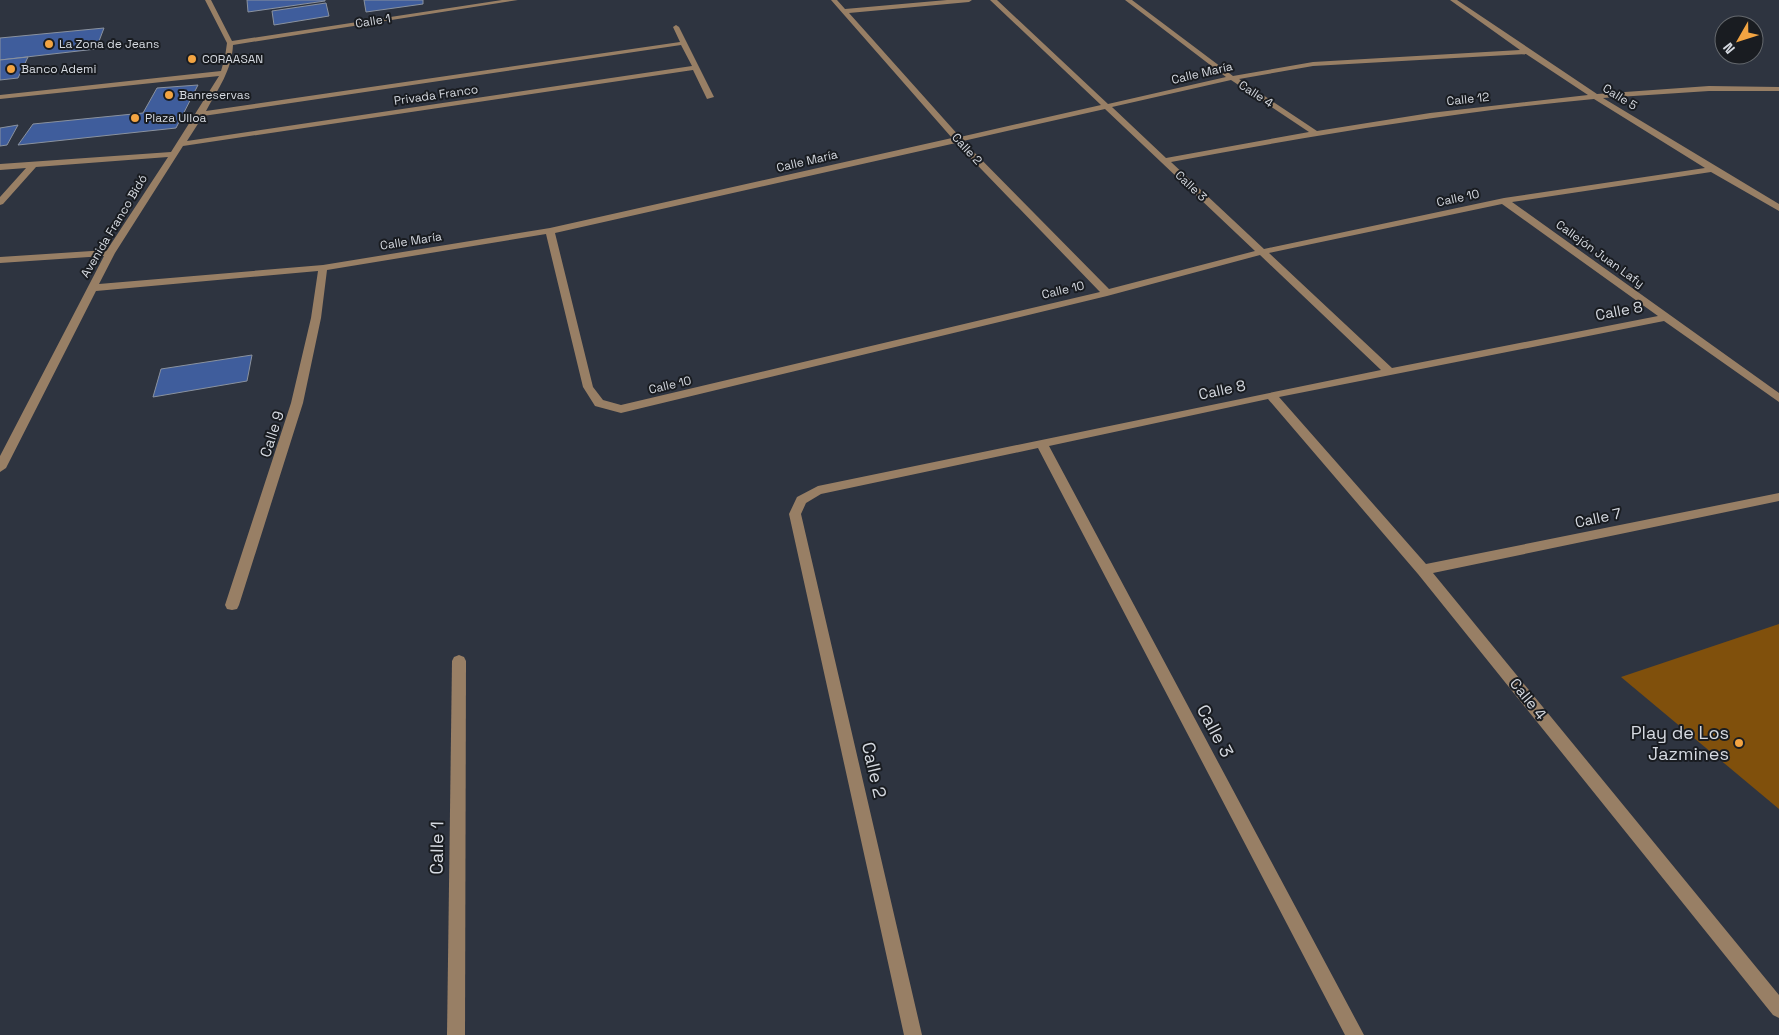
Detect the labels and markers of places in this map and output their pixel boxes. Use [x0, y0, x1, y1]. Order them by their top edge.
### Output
place label: La Zona de Jeans [59, 36, 159, 52]
marker: La Zona de Jeans [43, 38, 55, 50]
place label: CORAASAN [202, 51, 263, 67]
marker: CORAASAN [186, 53, 198, 65]
place label: Banco Ademi [21, 61, 96, 77]
marker: Banco Ademi [5, 63, 17, 75]
place label: Banreservas [179, 87, 250, 103]
marker: Banreservas [163, 89, 175, 101]
place label: Plaza Ulloa [145, 110, 207, 126]
marker: Plaza Ulloa [129, 112, 141, 124]
place label: Play de Los Jazmines [1631, 721, 1729, 765]
marker: Play de Los Jazmines [1733, 737, 1745, 749]

